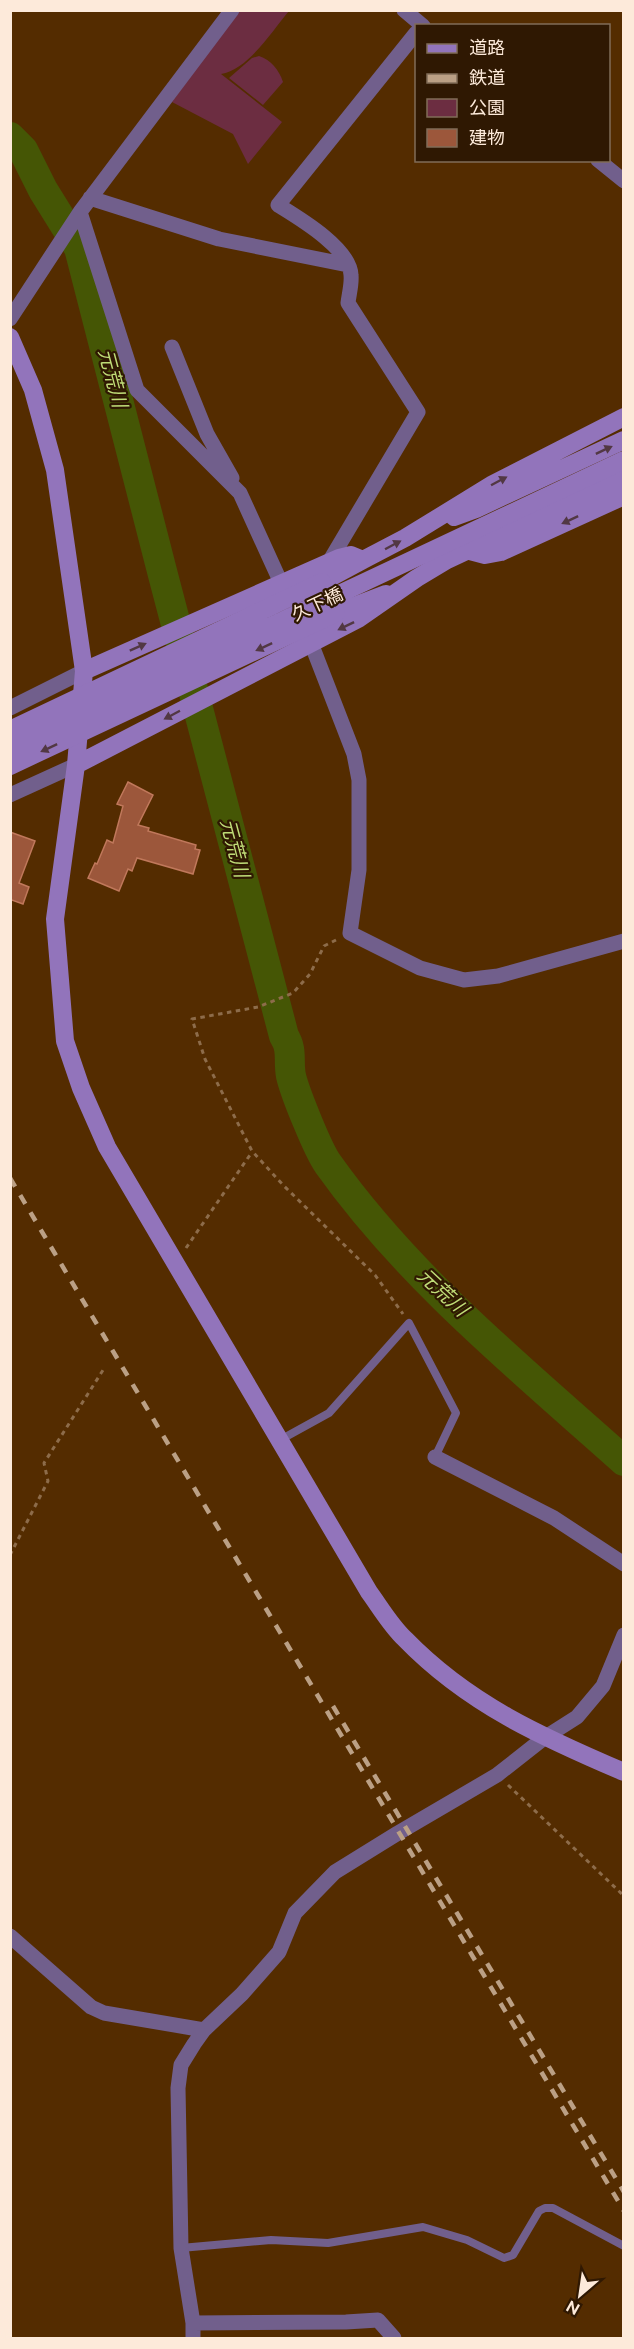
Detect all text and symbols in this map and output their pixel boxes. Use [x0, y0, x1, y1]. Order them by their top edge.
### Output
legend [415, 24, 610, 162]
text: 道路 [469, 37, 505, 58]
text: 鉄道 [469, 67, 505, 88]
text: 公園 [469, 97, 505, 118]
text: 建物 [469, 127, 505, 148]
water label: 元荒川 [94, 346, 133, 412]
one-way arrow [595, 445, 612, 454]
one-way arrow [491, 476, 508, 486]
one-way arrow [562, 516, 579, 525]
one-way arrow [384, 540, 401, 550]
street label: 久下橋 [288, 583, 346, 625]
one-way arrow [337, 621, 354, 630]
one-way arrow [129, 642, 147, 651]
one-way arrow [255, 642, 272, 651]
one-way arrow [164, 710, 181, 720]
one-way arrow [41, 743, 58, 752]
water label: 元荒川 [216, 816, 255, 882]
water label: 元荒川 [413, 1263, 475, 1323]
north arrow [550, 2265, 610, 2325]
text: N [563, 2296, 583, 2319]

